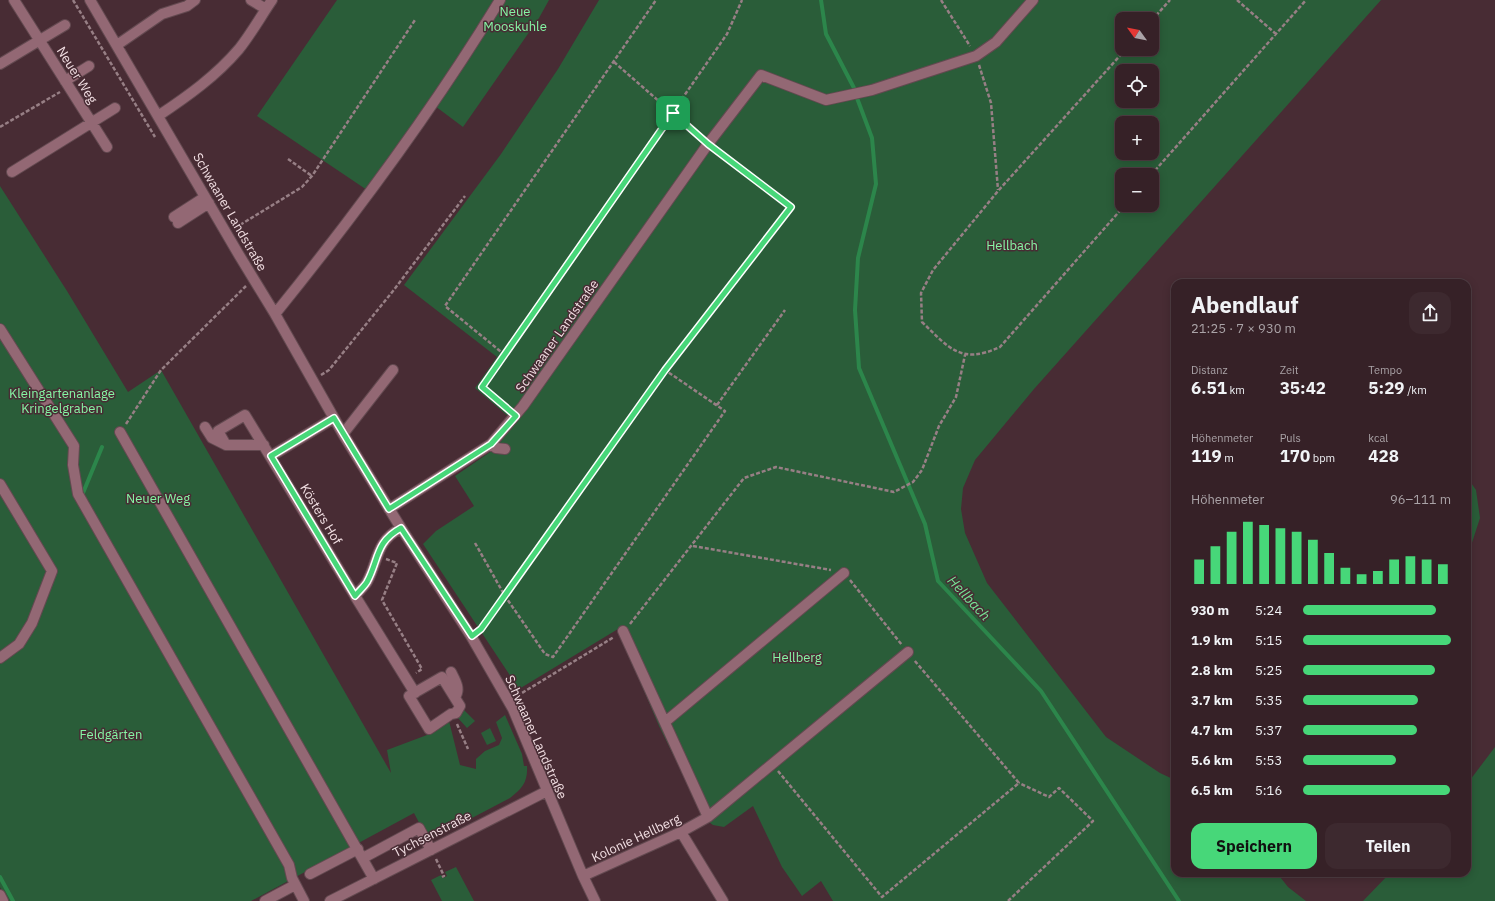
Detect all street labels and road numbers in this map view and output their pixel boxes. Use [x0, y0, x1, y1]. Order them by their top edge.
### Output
street label: Neuer Weg [53, 43, 101, 107]
street label: Schwaaner Landstraße [189, 150, 271, 274]
street label: Schwaaner Landstraße [512, 276, 602, 396]
street label: Kösters Hof [296, 481, 346, 547]
street label: Schwaaner Landstraße [501, 672, 571, 802]
street label: Tychsenstraße [390, 807, 474, 861]
street label: Kolonie Hellberg [589, 810, 683, 866]

